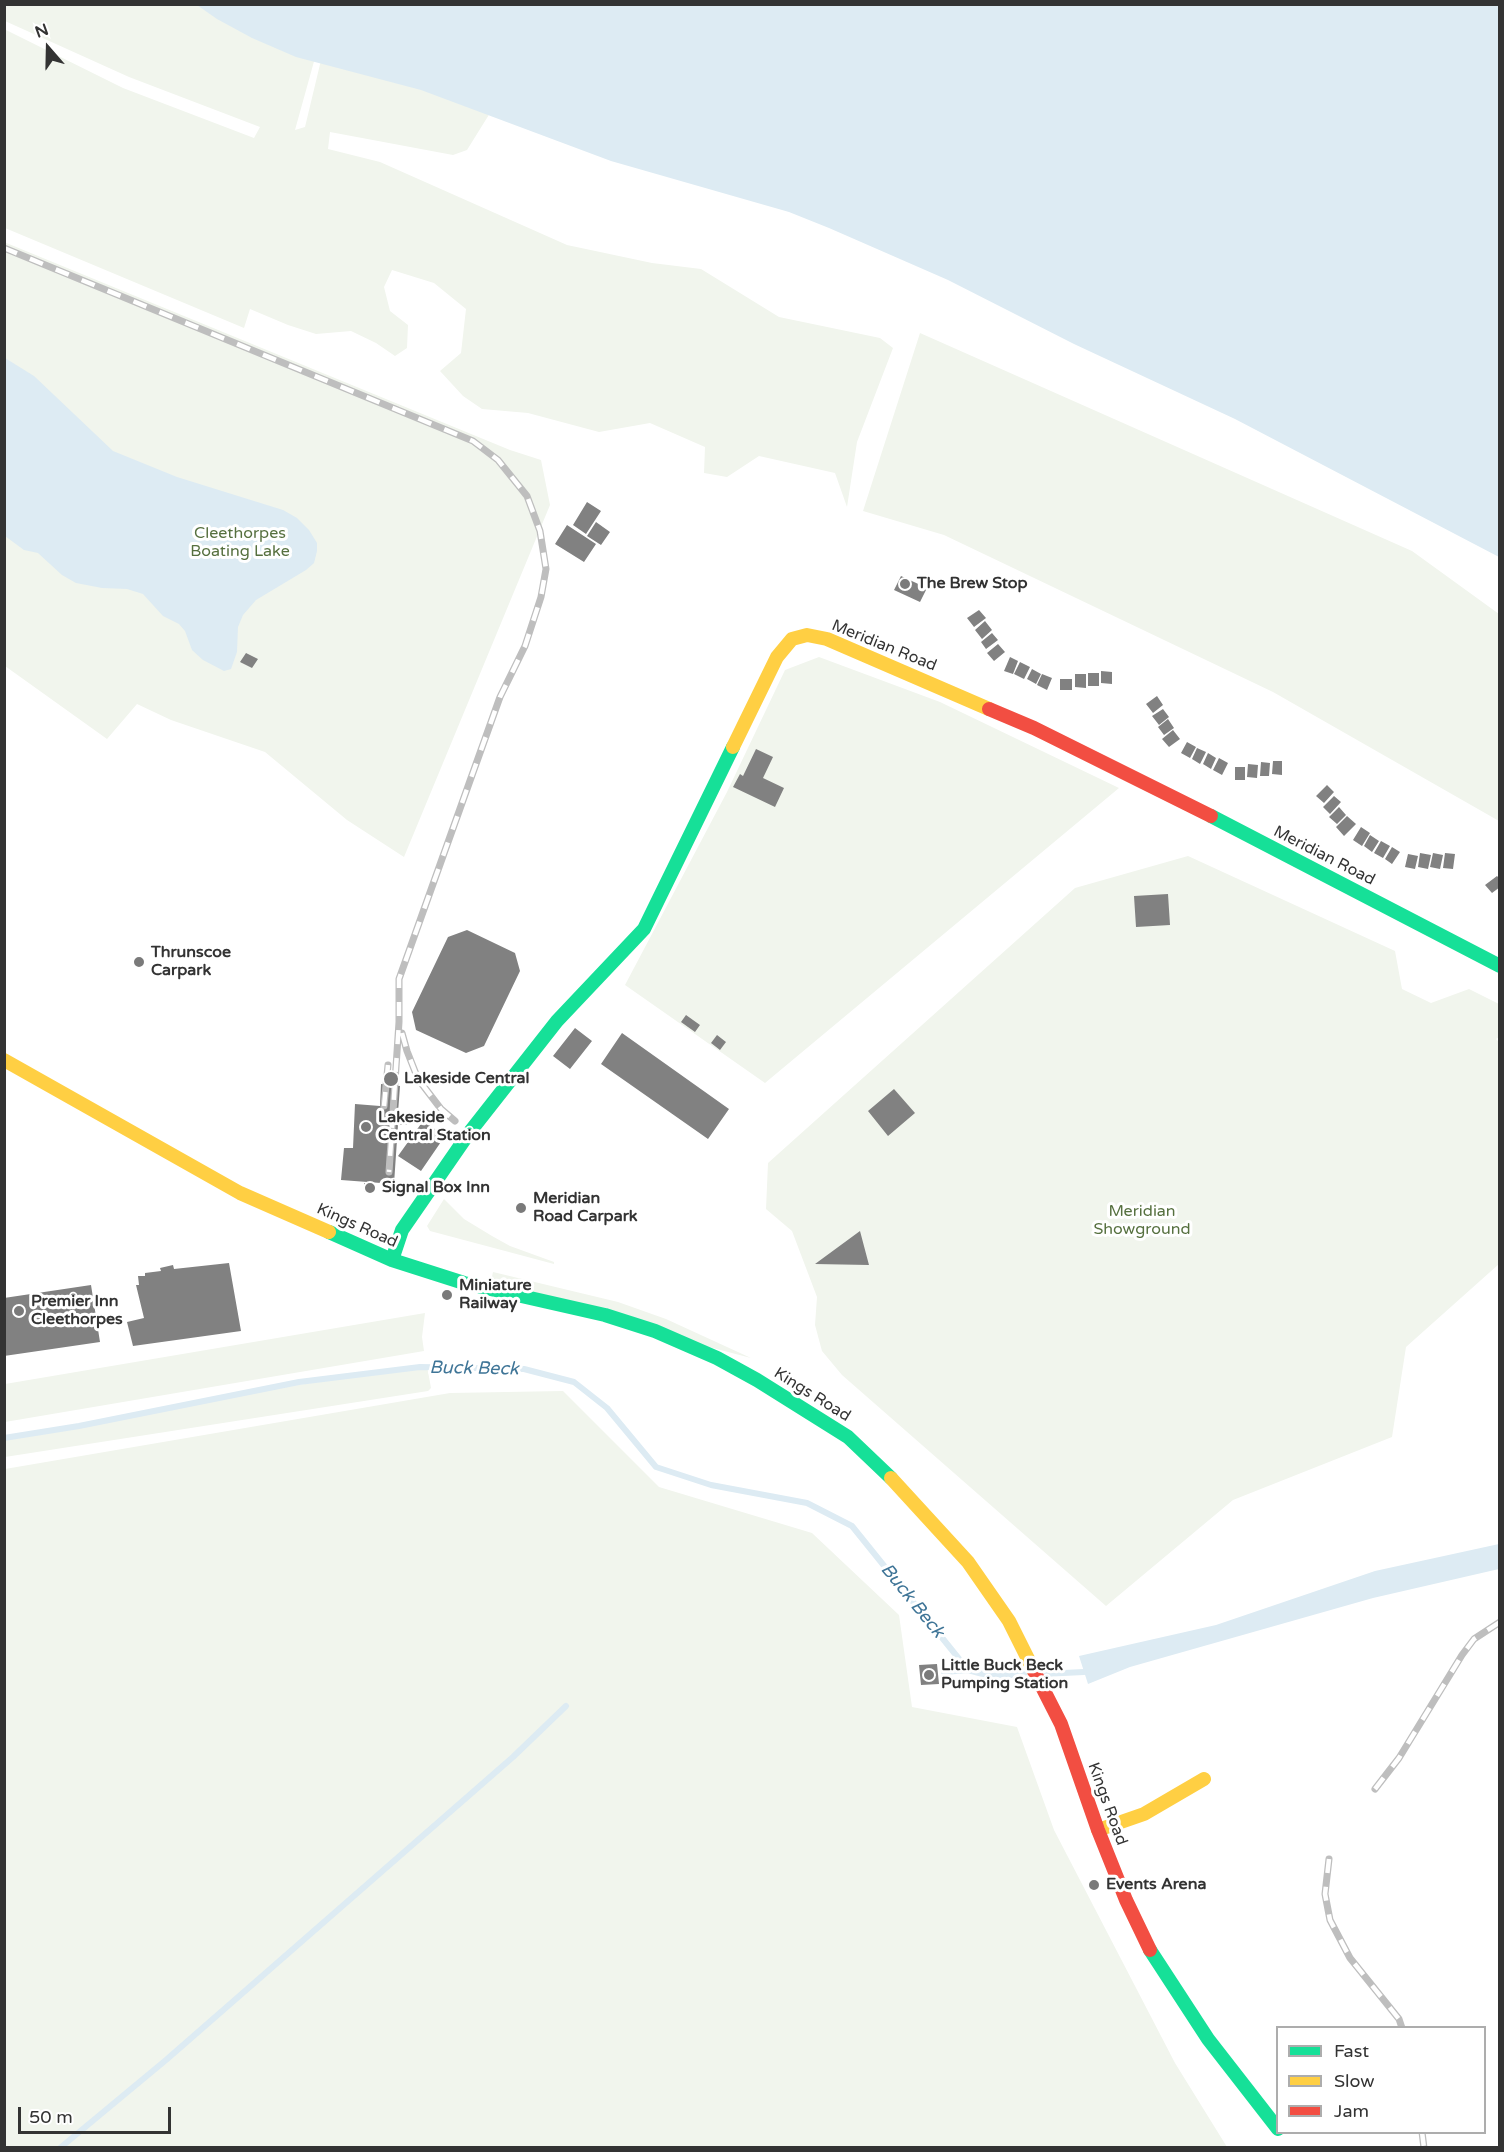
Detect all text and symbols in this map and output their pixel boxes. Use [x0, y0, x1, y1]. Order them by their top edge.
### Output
north arrow [18, 18, 78, 78]
text: N [32, 19, 51, 43]
park label: Cleethorpes Boating Lake [190, 524, 290, 562]
place label: The Brew Stop [917, 574, 1028, 594]
marker: The Brew Stop [898, 577, 912, 591]
street label: Meridian Road [829, 616, 939, 676]
street label: Meridian Road [1270, 822, 1378, 890]
place label: Thrunscoe Carpark [151, 943, 231, 981]
marker: Thrunscoe Carpark [132, 955, 146, 969]
place label: Lakeside Central [404, 1069, 530, 1089]
marker: Lakeside Central [382, 1070, 400, 1088]
place label: Lakeside Central Station [378, 1108, 491, 1146]
marker: Lakeside Central Station [359, 1120, 373, 1134]
place label: Signal Box Inn [382, 1178, 490, 1198]
marker: Signal Box Inn [363, 1181, 377, 1195]
place label: Meridian Road Carpark [533, 1189, 638, 1227]
street label: Kings Road [314, 1200, 400, 1252]
marker: Meridian Road Carpark [514, 1201, 528, 1215]
park label: Meridian Showground [1094, 1202, 1190, 1240]
place label: Miniature Railway [459, 1276, 532, 1314]
marker: Miniature Railway [440, 1288, 454, 1302]
place label: Premier Inn Cleethorpes [31, 1292, 123, 1330]
marker: Premier Inn Cleethorpes [12, 1304, 26, 1318]
water label: Buck Beck [429, 1357, 519, 1381]
street label: Kings Road [770, 1364, 854, 1426]
water label: Buck Beck [875, 1559, 949, 1643]
place label: Little Buck Beck Pumping Station [941, 1656, 1068, 1694]
marker: Little Buck Beck Pumping Station [922, 1668, 936, 1682]
street label: Kings Road [1083, 1760, 1131, 1848]
place label: Events Arena [1106, 1875, 1206, 1895]
marker: Events Arena [1087, 1878, 1101, 1892]
legend [1276, 2026, 1486, 2134]
text: Fast [1334, 2040, 1369, 2062]
text: Slow [1334, 2070, 1375, 2092]
scale bar [21, 2095, 174, 2133]
text: Jam [1334, 2100, 1369, 2122]
text: 50 m [29, 2106, 73, 2128]

